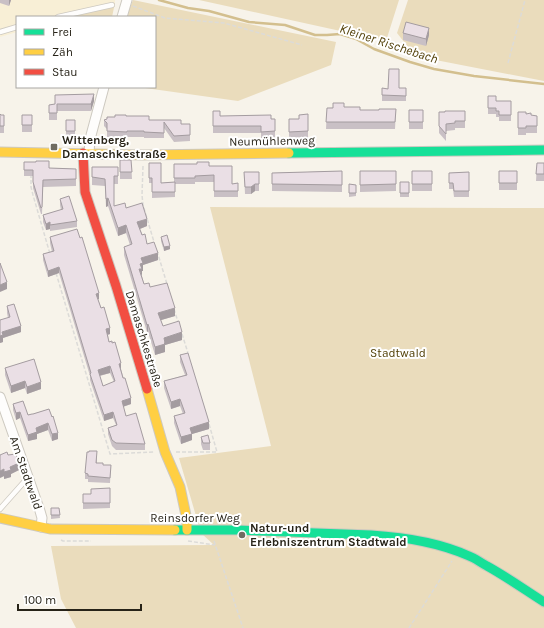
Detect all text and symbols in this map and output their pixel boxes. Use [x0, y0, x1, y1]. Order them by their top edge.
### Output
legend [16, 16, 156, 88]
water label: Kleiner Rischebach [338, 20, 440, 66]
text: Frei [52, 25, 72, 39]
text: Zäh [52, 45, 73, 59]
text: Stau [52, 65, 78, 79]
place label: Wittenberg, Damaschkestraße [62, 133, 166, 161]
street label: Neumühlenweg [229, 133, 315, 149]
marker: Wittenberg, Damaschkestraße [49, 142, 59, 152]
street label: Damaschkestraße [123, 289, 165, 389]
park label: Stadtwald [370, 346, 426, 360]
street label: Am Stadtwald [7, 434, 45, 512]
street label: Reinsdorfer Weg [150, 511, 240, 525]
place label: Natur-und Erlebniszentrum Stadtwald [250, 521, 407, 549]
marker: Natur-und Erlebniszentrum Stadtwald [237, 530, 247, 540]
scale bar [18, 586, 141, 612]
text: 100 m [24, 593, 56, 607]

